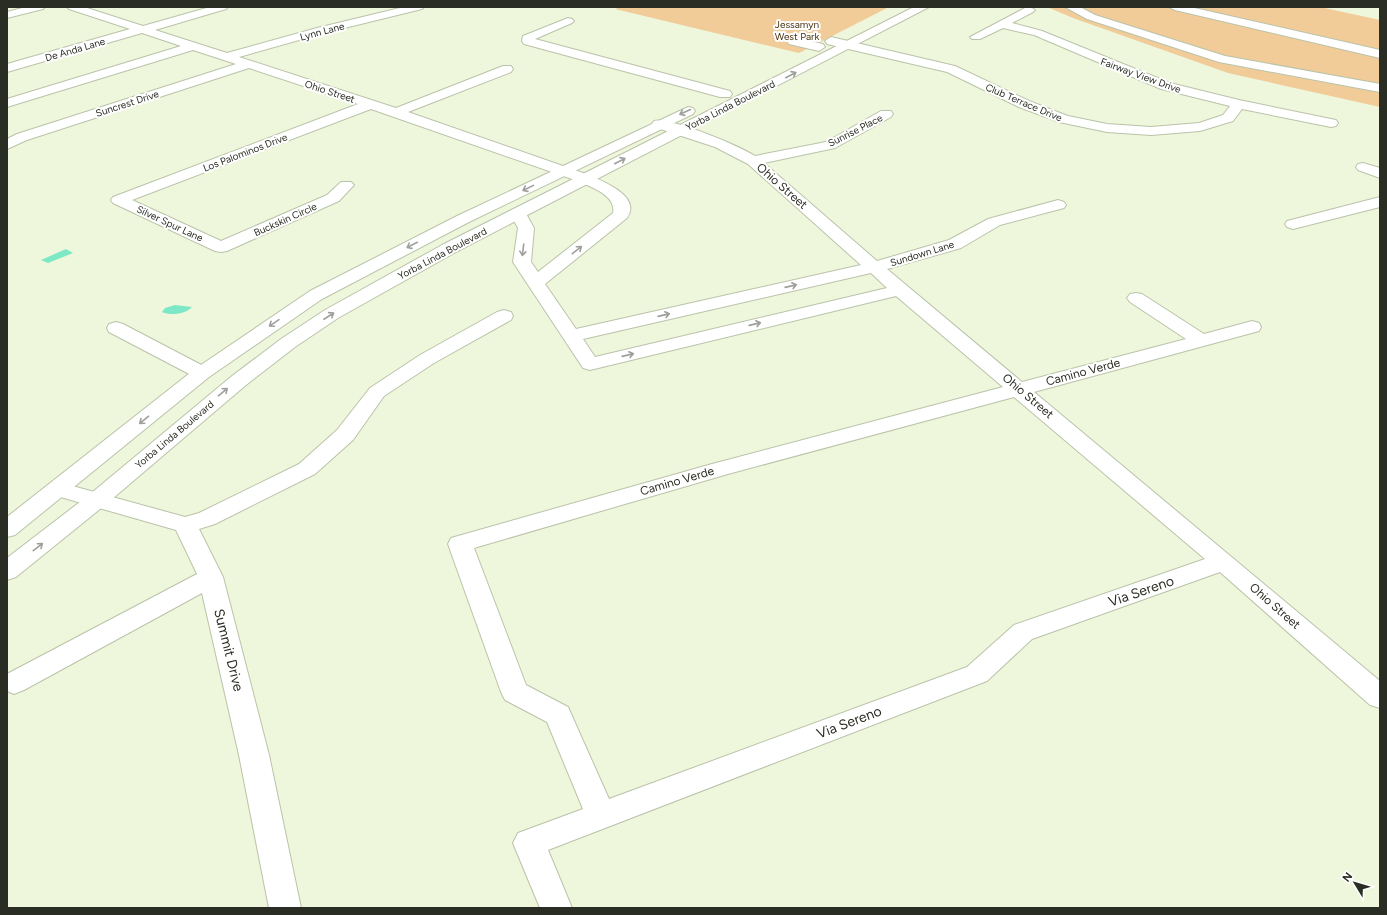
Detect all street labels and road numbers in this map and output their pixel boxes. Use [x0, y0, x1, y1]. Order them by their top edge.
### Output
street label: Lynn Lane [299, 19, 346, 44]
street label: De Anda Lane [44, 35, 107, 64]
street label: Fairway View Drive [1099, 55, 1183, 96]
street label: Ohio Street [303, 77, 357, 106]
street label: Yorba Linda Boulevard [683, 77, 777, 134]
street label: Club Terrace Drive [984, 80, 1065, 125]
street label: Suncrest Drive [94, 87, 161, 120]
street label: Sunrise Place [826, 111, 885, 150]
street label: Los Palominos Drive [201, 130, 290, 175]
street label: Ohio Street [754, 160, 810, 212]
street label: Buckskin Circle [252, 200, 319, 239]
street label: Silver Spur Lane [134, 202, 206, 245]
street label: Yorba Linda Boulevard [395, 224, 489, 282]
street label: Sundown Lane [889, 237, 956, 269]
street label: Camino Verde [1044, 355, 1122, 389]
street label: Ohio Street [1000, 371, 1057, 422]
street label: Yorba Linda Boulevard [132, 397, 217, 471]
street label: Camino Verde [638, 464, 716, 498]
street label: Via Sereno [1106, 572, 1176, 611]
street label: Ohio Street [1247, 580, 1303, 632]
street label: Summit Drive [210, 607, 247, 694]
street label: Via Sereno [814, 702, 884, 743]

